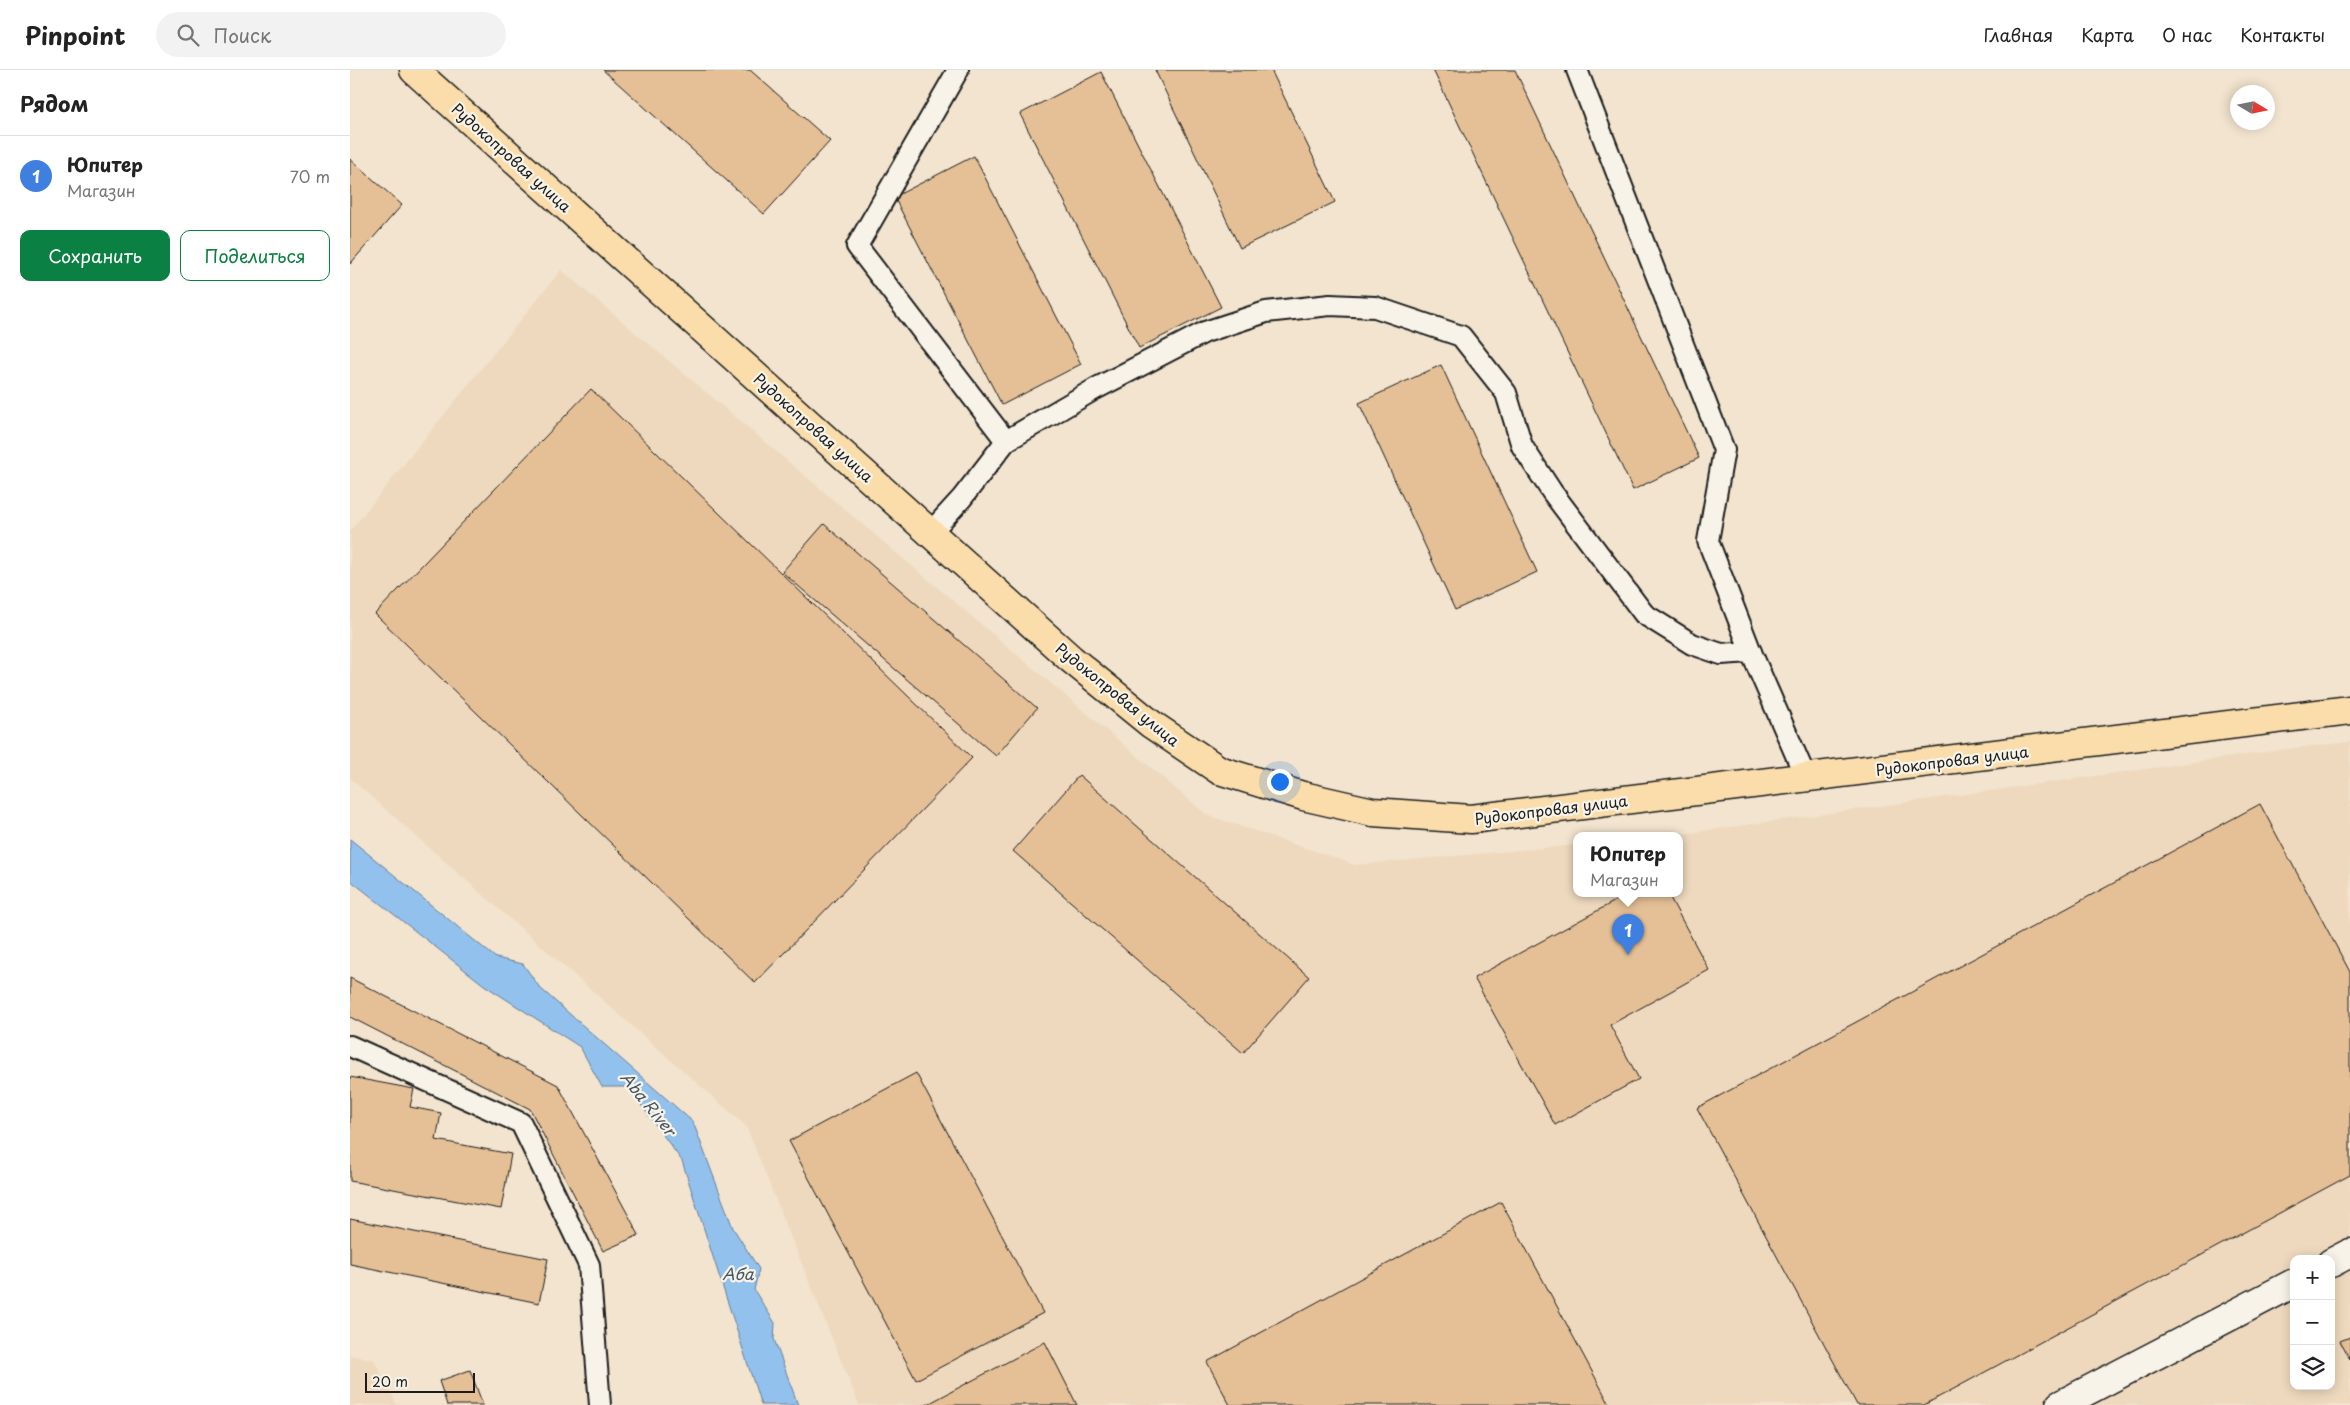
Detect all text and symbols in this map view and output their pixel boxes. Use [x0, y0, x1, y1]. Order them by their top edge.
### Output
search box [156, 12, 506, 57]
text: Pinpoint [25, 17, 126, 53]
icon: search [174, 21, 202, 49]
text: Поиск [214, 21, 271, 49]
text: Главная [1984, 21, 2053, 48]
text: Карта [2081, 21, 2134, 48]
text: О нас [2162, 21, 2212, 48]
text: Контакты [2240, 21, 2325, 48]
north arrow [2230, 85, 2275, 130]
text: Рядом [20, 87, 88, 119]
street label: Рудокопровая улица [447, 97, 577, 217]
text: Юпитер [67, 150, 143, 178]
text: 1 [32, 164, 40, 188]
text: 70 m [290, 164, 330, 188]
text: Магазин [67, 178, 136, 202]
button: Сохранить [20, 230, 170, 281]
button: Поделиться [180, 230, 330, 281]
street label: Рудокопровая улица [749, 367, 879, 487]
street label: Рудокопровая улица [1051, 637, 1185, 752]
street label: Рудокопровая улица [1874, 739, 2030, 781]
your location [1267, 769, 1293, 795]
street label: Рудокопровая улица [1473, 788, 1629, 830]
popup [1573, 832, 1683, 897]
text: Юпитер [1590, 839, 1666, 867]
text: Магазин [1590, 867, 1659, 891]
pin: 1 [1612, 914, 1644, 955]
water label: Aba River [616, 1066, 684, 1142]
map controls [2290, 1255, 2335, 1390]
button: + [2290, 1255, 2335, 1300]
water label: Аба [722, 1261, 755, 1285]
button: − [2290, 1300, 2335, 1345]
button: layers [2290, 1345, 2335, 1390]
scale bar [365, 1370, 475, 1393]
text: 20 m [372, 1371, 408, 1392]

